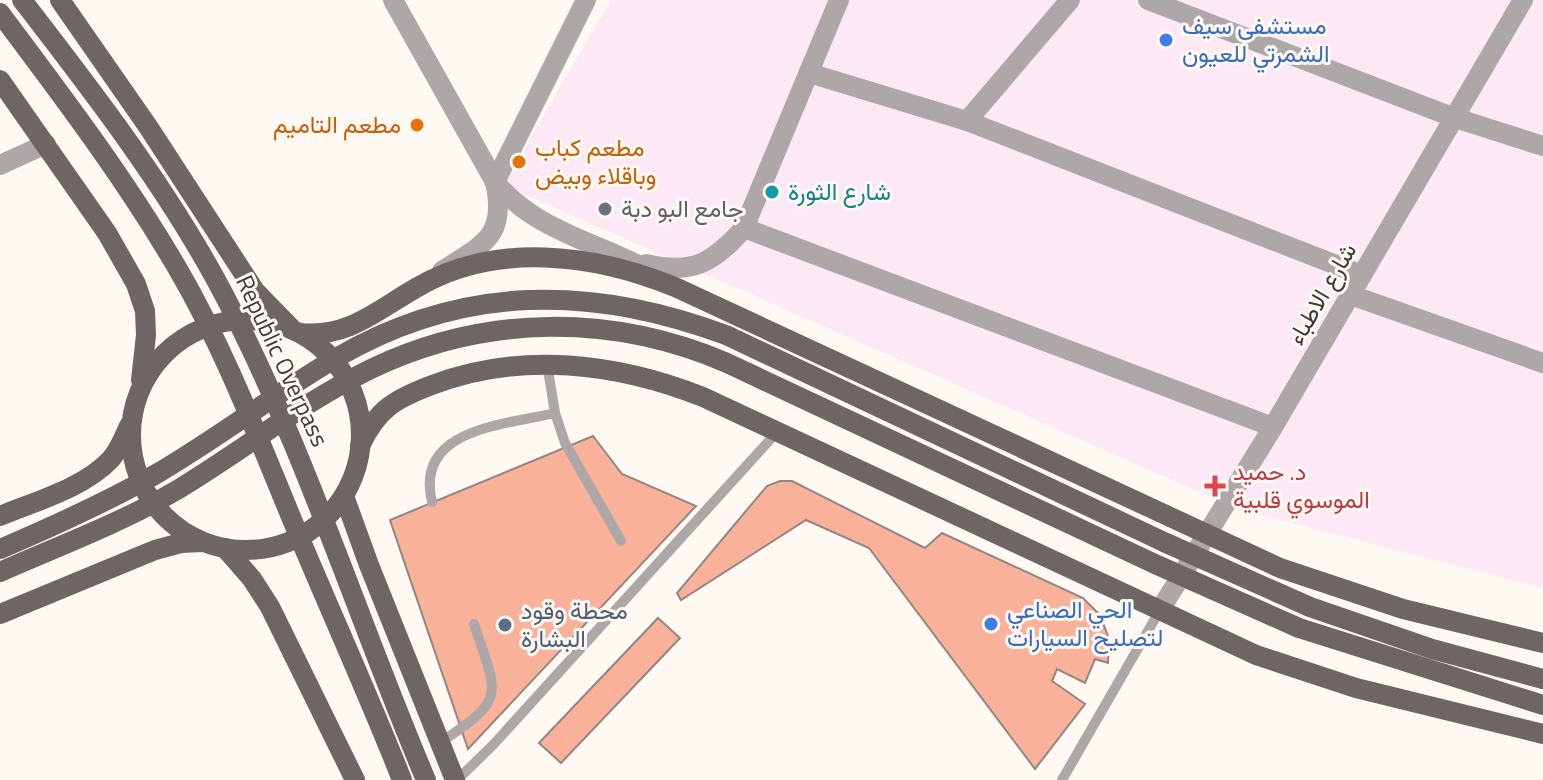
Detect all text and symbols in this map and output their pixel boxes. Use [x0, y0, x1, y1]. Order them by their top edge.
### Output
place label: مستشفى سيف الشمرتي للعيون [1182, 7, 1330, 73]
marker: مستشفى سيف الشمرتي للعيون [1157, 31, 1175, 49]
place label: مطعم التاميم [273, 106, 401, 142]
marker: مطعم التاميم [408, 116, 426, 134]
place label: مطعم كباب وباقلاء وبيض [535, 129, 656, 193]
marker: مطعم كباب وباقلاء وبيض [510, 153, 528, 171]
place label: شارع الثورة [788, 173, 891, 209]
marker: شارع الثورة [763, 183, 781, 201]
place label: جامع البو دبة [621, 190, 744, 226]
marker: جامع البو دبة [596, 200, 614, 218]
street label: شارع الاطباء [1277, 236, 1365, 351]
street label: Republic Overpass [227, 269, 338, 452]
place label: د. حميد الموسوي قلبية [1233, 453, 1370, 519]
marker: د. حميد الموسوي قلبية [1204, 475, 1226, 497]
place label: الحي الصناعي لتصليح السيارات [1007, 591, 1163, 655]
place label: محطة وقود البشارة [521, 592, 628, 656]
marker: الحي الصناعي لتصليح السيارات [982, 615, 1000, 633]
marker: محطة وقود البشارة [496, 616, 514, 634]

